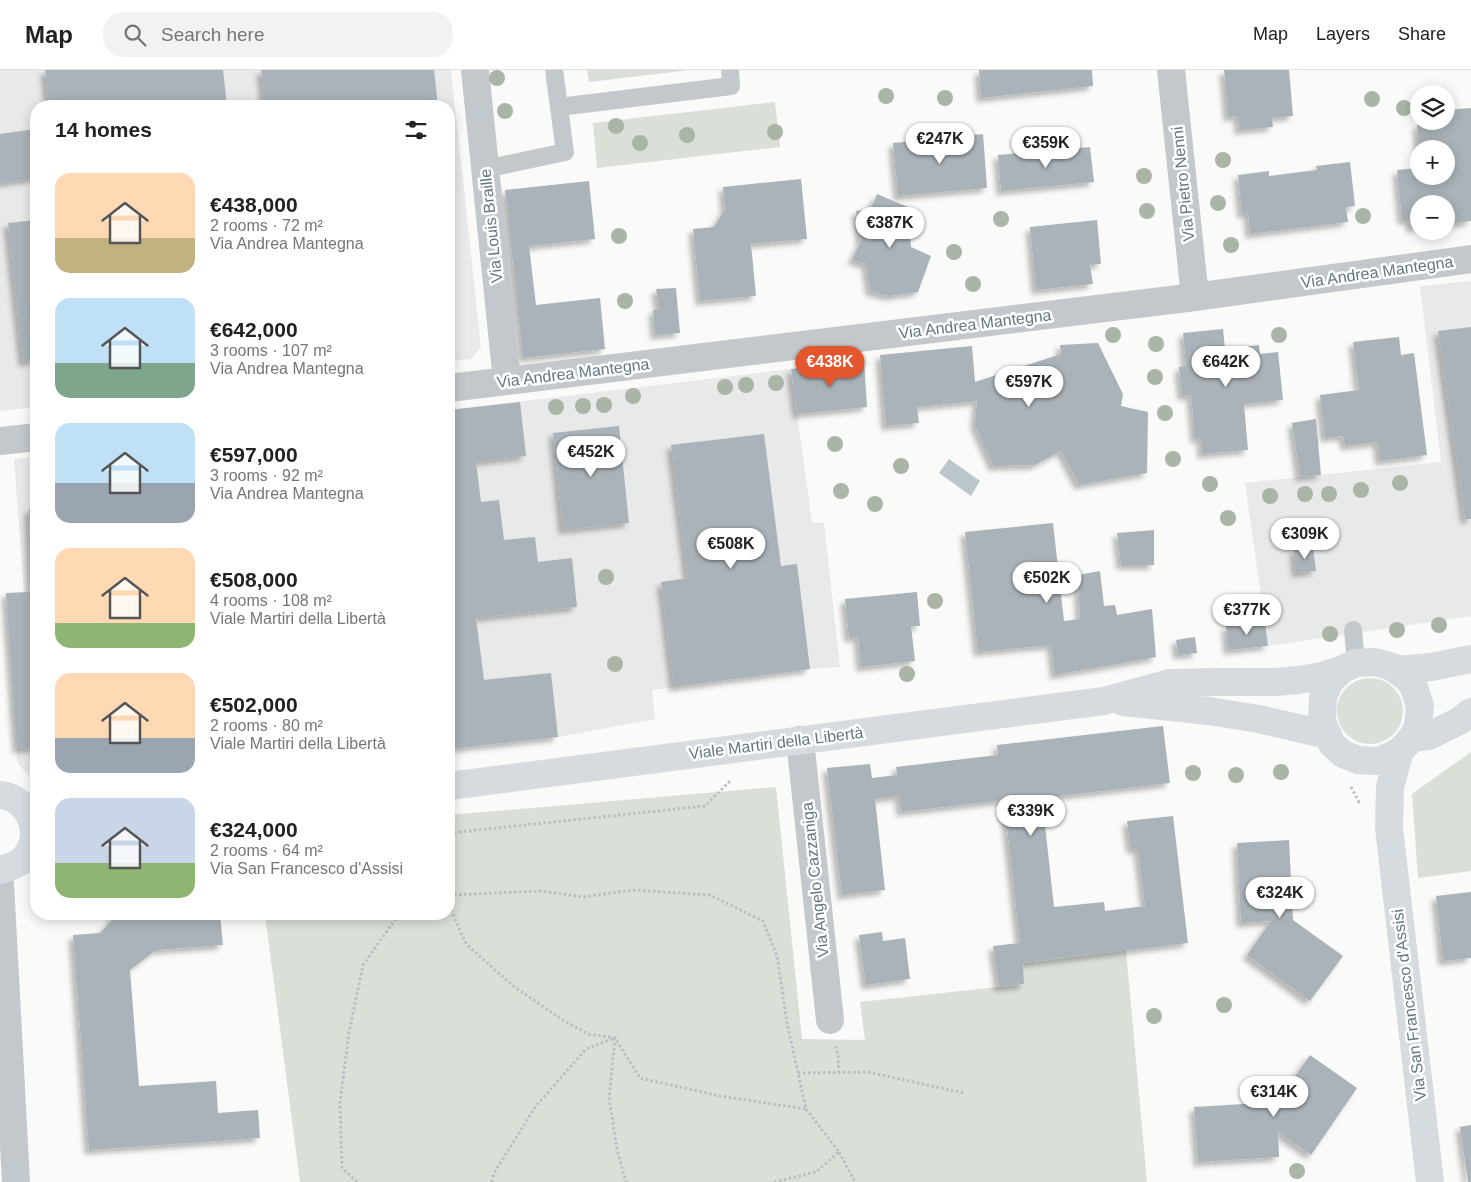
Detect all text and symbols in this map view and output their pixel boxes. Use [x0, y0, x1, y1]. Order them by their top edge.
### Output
search box [103, 12, 453, 57]
text: Map [25, 21, 73, 48]
icon: search [121, 21, 149, 49]
text: Search here [161, 24, 265, 45]
text: Map [1253, 24, 1288, 44]
text: Layers [1316, 24, 1370, 44]
text: Share [1398, 24, 1446, 44]
map controls [1410, 85, 1455, 240]
button: layers [1410, 85, 1455, 130]
icon: filters [402, 116, 430, 144]
text: 14 homes [55, 118, 152, 141]
pin: €247K [905, 122, 975, 165]
pin: €359K [1011, 126, 1081, 169]
street label: Via Pietro Nenni [1169, 126, 1197, 242]
text: €247K [916, 130, 964, 147]
text: €359K [1022, 134, 1070, 151]
button: + [1410, 140, 1455, 185]
street label: Via Louis Braille [477, 168, 505, 284]
icon: home [95, 193, 155, 253]
text: €438,000 [210, 193, 298, 216]
button: − [1410, 195, 1455, 240]
pin: €387K [855, 206, 925, 249]
text: €387K [866, 214, 914, 231]
text: 2 rooms · 72 m² [210, 217, 323, 234]
text: Via Andrea Mantegna [210, 235, 364, 252]
street label: Via Andrea Mantegna [1300, 253, 1454, 291]
street label: Via Andrea Mantegna [898, 306, 1052, 342]
icon: home [95, 318, 155, 378]
text: €642,000 [210, 318, 298, 341]
text: 3 rooms · 107 m² [210, 342, 332, 359]
pin: €438K [795, 346, 865, 388]
pin: €642K [1191, 346, 1261, 388]
text: €438K [806, 353, 854, 370]
text: €642K [1202, 353, 1250, 370]
street label: Via Andrea Mantegna [496, 355, 650, 391]
text: Via Andrea Mantegna [210, 360, 364, 377]
pin: €597K [994, 366, 1064, 408]
text: €597K [1005, 373, 1053, 390]
pin: €452K [556, 436, 626, 478]
icon: home [95, 443, 155, 503]
text: €597,000 [210, 443, 298, 466]
text: €452K [567, 443, 615, 460]
text: 3 rooms · 92 m² [210, 467, 323, 484]
text: Via Andrea Mantegna [210, 485, 364, 502]
pin: €309K [1270, 518, 1340, 560]
text: €309K [1281, 525, 1329, 542]
pin: €508K [696, 528, 766, 570]
text: €508K [707, 535, 755, 552]
pin: €502K [1012, 562, 1082, 604]
icon: home [95, 568, 155, 628]
text: €508,000 [210, 568, 298, 591]
text: €502K [1023, 569, 1071, 586]
text: 4 rooms · 108 m² [210, 592, 332, 609]
pin: €377K [1212, 594, 1282, 636]
text: €377K [1223, 601, 1271, 618]
text: Viale Martiri della Libertà [210, 610, 386, 627]
icon: home [95, 693, 155, 753]
text: €502,000 [210, 693, 298, 716]
text: 2 rooms · 80 m² [210, 717, 323, 734]
street label: Viale Martiri della Libertà [688, 724, 864, 762]
text: Viale Martiri della Libertà [210, 735, 386, 752]
pin: €339K [996, 794, 1066, 837]
street label: Via Angelo Cazzaniga [798, 801, 832, 959]
text: €339K [1007, 802, 1055, 819]
icon: home [95, 818, 155, 878]
text: €324,000 [210, 818, 298, 841]
text: 2 rooms · 64 m² [210, 842, 323, 859]
text: Via San Francesco d'Assisi [210, 860, 403, 877]
pin: €324K [1245, 876, 1315, 919]
text: €324K [1256, 884, 1304, 901]
street label: Via San Francesco d'Assisi [1389, 908, 1429, 1102]
pin: €314K [1239, 1076, 1309, 1118]
text: €314K [1250, 1083, 1298, 1100]

